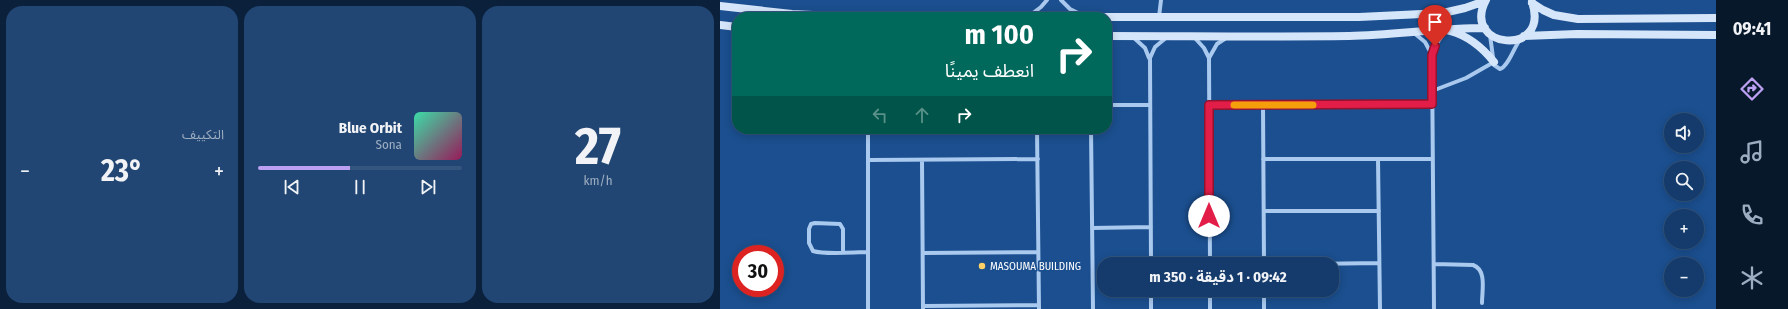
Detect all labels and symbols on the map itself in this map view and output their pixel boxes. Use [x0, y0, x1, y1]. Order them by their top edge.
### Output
pin [1418, 5, 1452, 46]
position arrow [1188, 195, 1230, 237]
speed limit sign: 30 [732, 245, 784, 297]
place label: MASOUMA BUILDING [990, 260, 1081, 273]
marker: MASOUMA BUILDING [977, 261, 987, 271]

